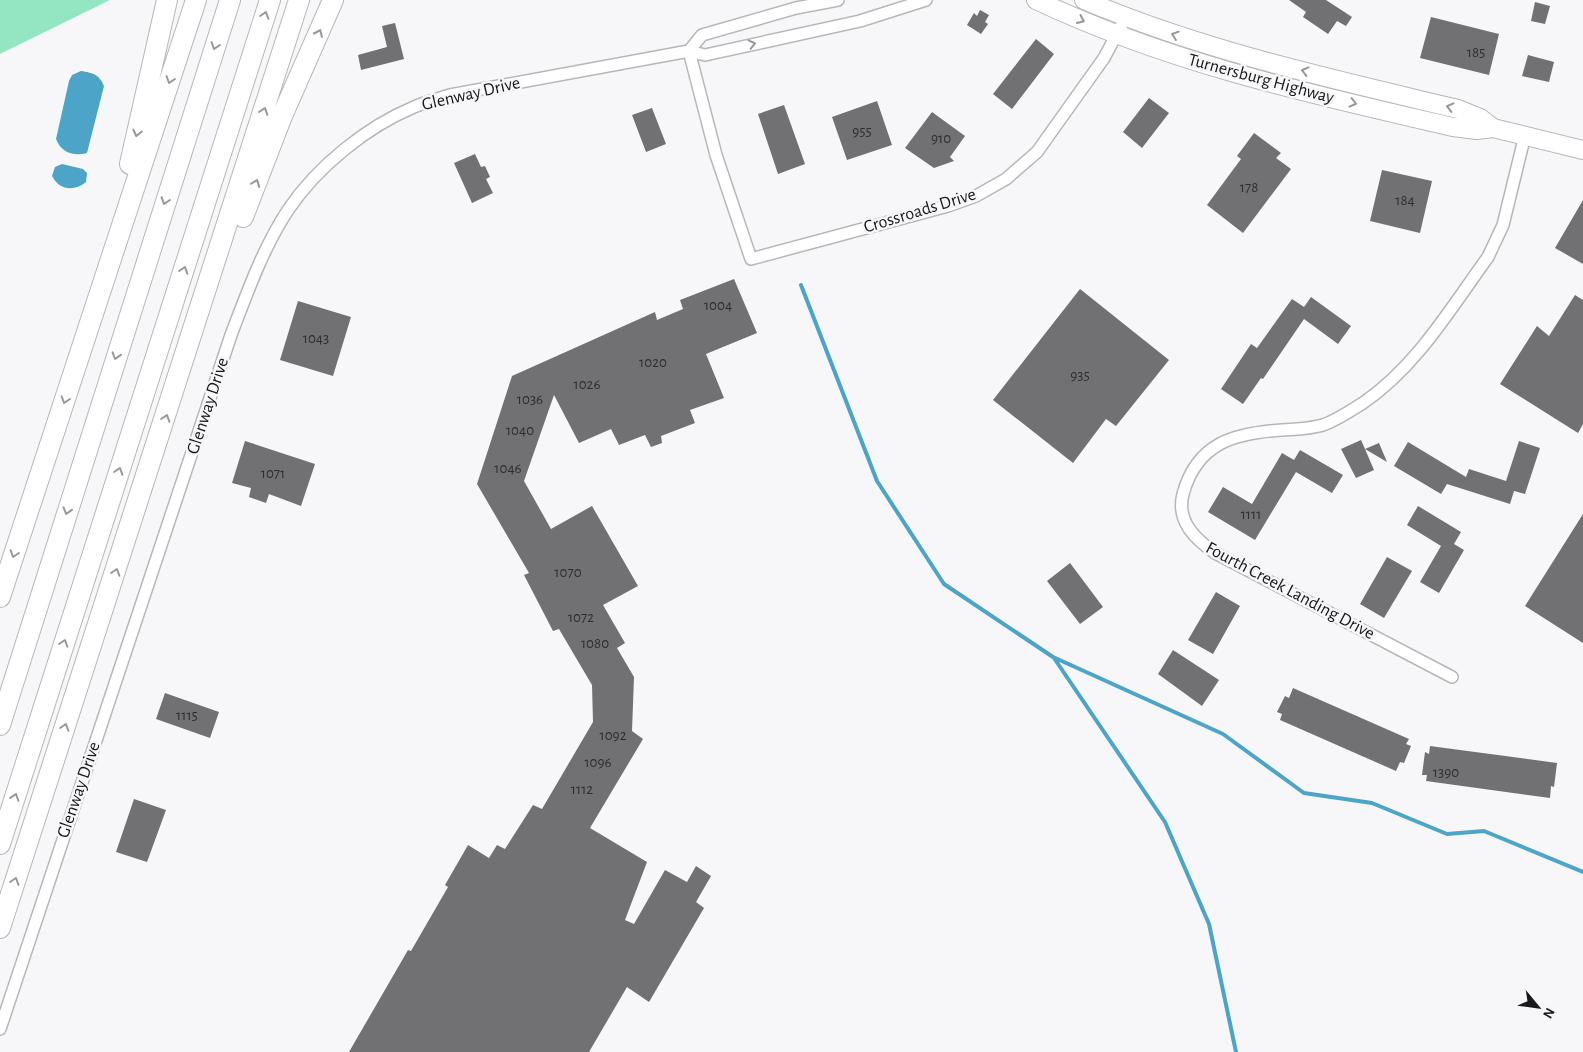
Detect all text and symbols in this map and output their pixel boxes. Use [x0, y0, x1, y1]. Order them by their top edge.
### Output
one-way arrow [259, 11, 269, 19]
one-way arrow [1076, 14, 1085, 25]
one-way arrow [312, 29, 323, 38]
one-way arrow [1172, 31, 1180, 41]
one-way arrow [747, 39, 756, 50]
one-way arrow [211, 42, 221, 50]
house number: 185 [1467, 45, 1485, 60]
street label: Turnersburg Highway [1186, 51, 1336, 107]
one-way arrow [1300, 66, 1309, 77]
street label: Glenway Drive [420, 74, 522, 114]
one-way arrow [166, 75, 176, 83]
one-way arrow [1348, 97, 1357, 108]
one-way arrow [1445, 102, 1454, 113]
one-way arrow [258, 107, 268, 116]
house number: 955 [852, 124, 872, 139]
one-way arrow [132, 128, 143, 137]
house number: 910 [931, 131, 951, 146]
one-way arrow [250, 179, 260, 188]
house number: 178 [1240, 180, 1258, 195]
street label: Crossroads Drive [862, 185, 978, 237]
house number: 184 [1395, 193, 1415, 208]
one-way arrow [161, 196, 171, 205]
one-way arrow [178, 266, 188, 274]
house number: 1004 [704, 298, 732, 313]
house number: 1043 [303, 331, 329, 346]
one-way arrow [112, 351, 122, 360]
house number: 1020 [639, 355, 667, 370]
street label: Glenway Drive [184, 356, 232, 456]
house number: 935 [1070, 368, 1090, 383]
house number: 1026 [574, 377, 600, 392]
house number: 1036 [517, 392, 543, 407]
one-way arrow [60, 395, 70, 404]
one-way arrow [160, 414, 170, 422]
house number: 1040 [506, 423, 534, 438]
house number: 1046 [494, 461, 522, 476]
house number: 1071 [261, 466, 285, 481]
one-way arrow [113, 467, 123, 476]
one-way arrow [63, 506, 73, 515]
house number: 1111 [1241, 507, 1261, 522]
street label: Fourth Creek Landing Drive [1203, 539, 1377, 643]
one-way arrow [10, 550, 20, 558]
house number: 1070 [554, 565, 582, 580]
one-way arrow [110, 569, 120, 577]
house number: 1072 [568, 610, 594, 625]
house number: 1080 [581, 636, 609, 651]
one-way arrow [59, 639, 69, 647]
house number: 1115 [176, 708, 198, 723]
one-way arrow [60, 723, 70, 732]
house number: 1092 [600, 728, 627, 743]
street label: Glenway Drive [54, 740, 104, 840]
house number: 1096 [584, 755, 612, 770]
house number: 1390 [1433, 765, 1459, 780]
house number: 1112 [571, 782, 593, 797]
one-way arrow [9, 794, 19, 802]
one-way arrow [9, 878, 19, 886]
north arrow [1513, 982, 1563, 1032]
text: N [1540, 1005, 1557, 1020]

